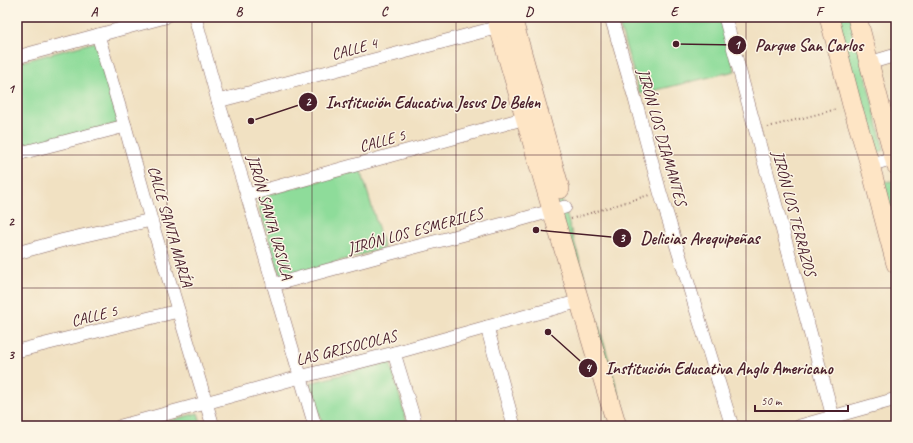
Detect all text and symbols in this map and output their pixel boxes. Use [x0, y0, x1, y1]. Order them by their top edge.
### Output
text: A [91, 4, 99, 20]
text: B [236, 4, 244, 20]
text: C [381, 4, 389, 20]
text: D [525, 4, 534, 20]
text: E [671, 4, 680, 20]
text: F [816, 4, 825, 20]
callout: Parque San Carlos [727, 31, 871, 60]
street label: CALLE 4 [329, 33, 381, 65]
text: Parque San Carlos [755, 35, 865, 56]
text: 1 [734, 37, 741, 53]
street label: JIRÓN LOS DIAMANTES [633, 65, 692, 210]
text: 1 [8, 81, 16, 97]
callout: Institución Educativa Jesus De Belen [298, 87, 548, 116]
text: Institución Educativa Jesus De Belen [326, 92, 542, 113]
text: 2 [305, 94, 312, 110]
street label: CALLE 5 [357, 125, 408, 157]
street label: JIRÓN LOS TERRAZOS [767, 147, 821, 280]
street label: JIRÓN SANTA URSULA [242, 152, 298, 283]
street label: CALLE SANTA MARÍA [143, 164, 197, 290]
street label: JIRÓN LOS ESMERILES [344, 203, 487, 259]
text: 2 [8, 214, 15, 230]
callout: Delicias Arequipeñas [612, 224, 767, 253]
text: Delicias Arequipeñas [640, 228, 762, 249]
text: 3 [619, 230, 626, 246]
street label: CALLE 5 [69, 300, 120, 331]
street label: LAS GRISOCOLAS [294, 325, 401, 370]
text: 3 [8, 347, 15, 363]
callout: Institución Educativa Anglo Americano [578, 353, 840, 382]
text: Institución Educativa Anglo Americano [605, 358, 835, 379]
text: 4 [585, 360, 592, 376]
scale bar [755, 387, 848, 413]
text: 50 m [761, 393, 783, 409]

